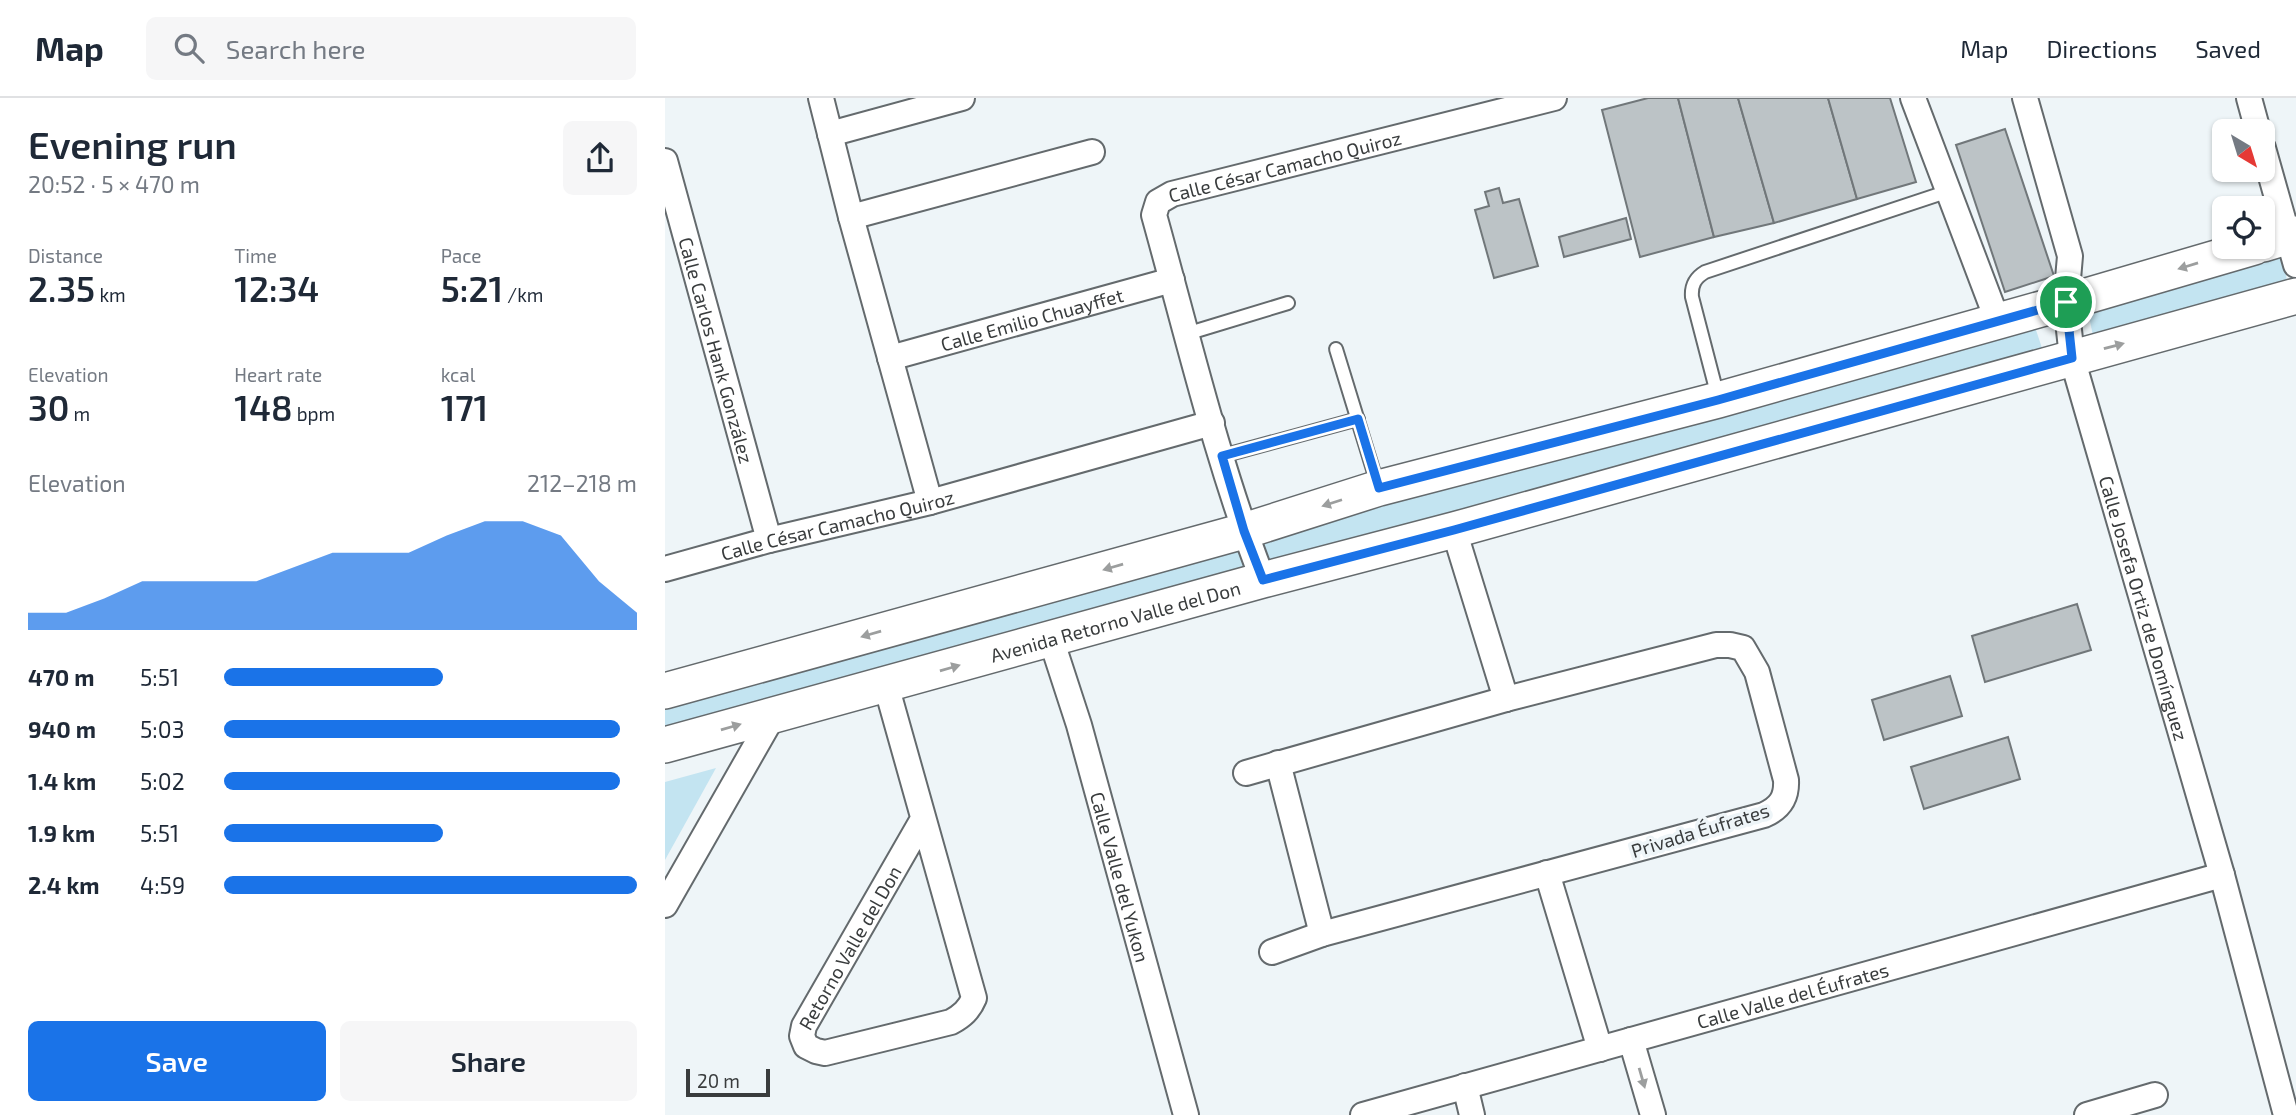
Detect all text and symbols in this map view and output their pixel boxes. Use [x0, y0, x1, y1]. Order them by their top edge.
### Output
search box [146, 17, 636, 80]
text: Map [35, 28, 104, 68]
icon: search [170, 29, 208, 67]
text: Search here [226, 33, 365, 64]
text: Map [1960, 34, 2008, 63]
text: Directions [2046, 34, 2157, 63]
text: Saved [2195, 34, 2261, 63]
north arrow [2212, 119, 2275, 182]
map controls [2212, 119, 2275, 259]
text: Evening run [28, 121, 237, 167]
button: share [563, 121, 637, 195]
street label: Calle César Camacho Quiroz [1166, 125, 1404, 206]
text: 20:52 · 5 × 470 m [28, 170, 200, 198]
button: locate [2212, 196, 2275, 259]
street label: Calle Carlos Hank González [675, 234, 759, 466]
text: Distance [28, 244, 103, 267]
text: Time [234, 244, 277, 267]
text: Pace [441, 244, 482, 267]
one-way arrow [2178, 262, 2199, 272]
text: 2.35 [28, 267, 95, 309]
text: 12:34 [234, 267, 319, 309]
text: 5:21 [441, 267, 503, 309]
pin [2036, 272, 2096, 332]
text: km [95, 283, 126, 306]
text: /km [503, 283, 544, 306]
street label: Calle Emilio Chuayffet [938, 283, 1126, 355]
icon: arrive [2047, 283, 2085, 321]
one-way arrow [2103, 340, 2125, 351]
text: Elevation [28, 363, 109, 386]
text: Heart rate [234, 363, 322, 386]
text: kcal [441, 363, 475, 386]
text: 30 [28, 386, 69, 428]
text: 148 [234, 386, 293, 428]
text: 171 [441, 386, 488, 428]
text: m [69, 402, 90, 425]
text: bpm [293, 402, 335, 425]
text: Elevation [28, 469, 126, 497]
text: 212–218 m [527, 469, 637, 497]
street label: Calle Josefa Ortiz de Domínguez [2095, 473, 2194, 743]
street label: Calle César Camacho Quiroz [718, 484, 957, 564]
one-way arrow [1321, 498, 1342, 509]
one-way arrow [1102, 562, 1124, 573]
street label: Avenida Retorno Valle del Don [988, 575, 1243, 666]
one-way arrow [859, 629, 881, 640]
one-way arrow [940, 662, 961, 672]
text: 470 m [28, 663, 95, 691]
text: 5:51 [140, 663, 179, 691]
text: 940 m [28, 715, 96, 743]
text: 5:03 [140, 715, 184, 743]
one-way arrow [720, 721, 741, 731]
text: 1.4 km [28, 767, 96, 795]
text: 5:02 [140, 767, 185, 795]
street label: Calle Valle del Yukon [1086, 789, 1155, 965]
street label: Privada Éufrates [1628, 798, 1772, 862]
text: 1.9 km [28, 819, 95, 847]
text: 5:51 [140, 819, 179, 847]
street label: Retorno Valle del Don [793, 861, 905, 1033]
text: 2.4 km [28, 871, 100, 899]
text: 4:59 [140, 871, 185, 899]
street label: Calle Valle del Éufrates [1694, 957, 1891, 1033]
button: Save [28, 1021, 326, 1101]
button: Share [340, 1021, 637, 1101]
scale bar [686, 1066, 770, 1098]
one-way arrow [1637, 1067, 1648, 1089]
text: 20 m [697, 1069, 740, 1092]

